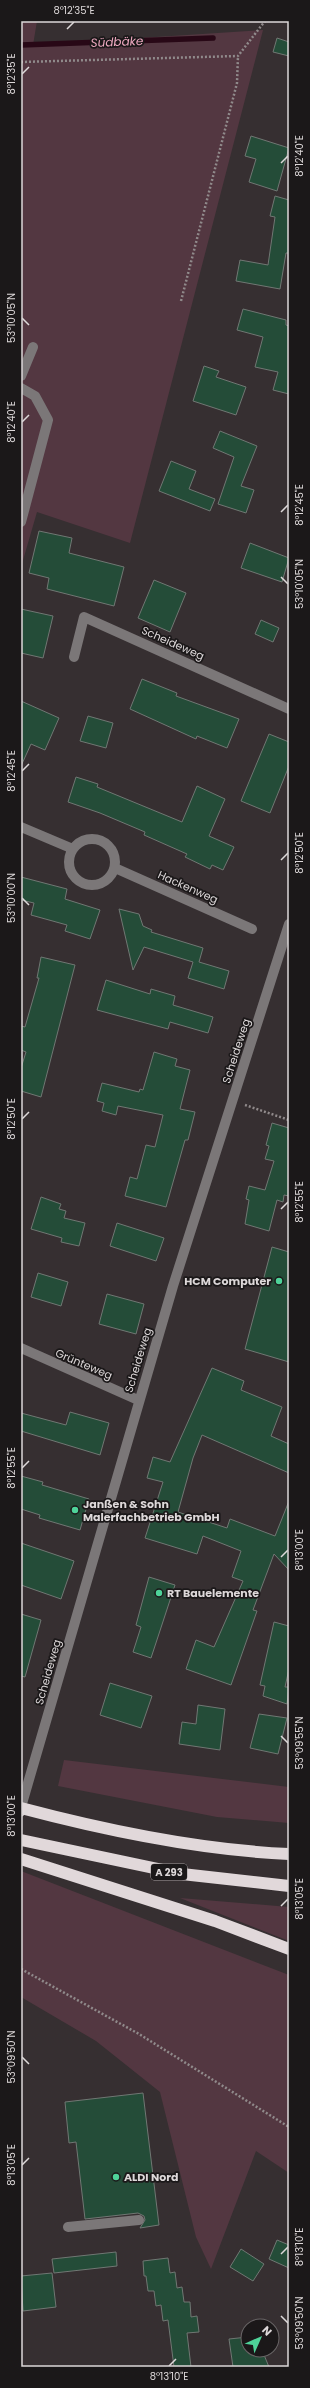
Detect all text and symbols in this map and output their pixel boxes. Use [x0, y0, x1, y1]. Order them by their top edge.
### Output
text: 8°12'35"E [53, 3, 95, 18]
water label: Südbäke [90, 32, 144, 51]
text: 8°12'35"E [4, 53, 19, 95]
text: 8°12'40"E [292, 135, 307, 177]
text: 53°10'05"N [4, 293, 19, 343]
text: 8°12'40"E [4, 401, 19, 443]
text: 8°12'45"E [292, 484, 307, 526]
text: 53°10'05"N [292, 559, 307, 609]
street label: Scheideweg [139, 622, 207, 664]
text: 8°12'45"E [4, 750, 19, 792]
text: 8°12'50"E [292, 832, 307, 874]
street label: Hackenweg [155, 867, 221, 907]
text: 53°10'00"N [4, 873, 19, 923]
street label: Scheideweg [218, 1017, 254, 1085]
text: 8°12'50"E [4, 1098, 19, 1140]
text: 8°12'55"E [292, 1181, 307, 1223]
place label: HCM Computer [184, 1273, 271, 1289]
marker: HCM Computer [274, 1276, 284, 1286]
street label: Scheideweg [121, 1326, 155, 1394]
street label: Grünteweg [53, 1345, 115, 1383]
text: 8°12'55"E [4, 1447, 19, 1489]
place label: Janßen & Sohn Malerfachbetrieb GmbH [83, 1496, 220, 1525]
marker: Janßen & Sohn Malerfachbetrieb GmbH [70, 1505, 80, 1515]
text: 8°13'00"E [292, 1529, 307, 1571]
place label: RT Bauelemente [167, 1585, 259, 1601]
marker: RT Bauelemente [154, 1588, 164, 1598]
street label: Scheideweg [31, 1637, 65, 1707]
text: 53°09'55"N [292, 1717, 307, 1769]
text: 8°13'00"E [4, 1795, 19, 1837]
road number: A 293 [151, 1864, 187, 1880]
text: 8°13'05"E [292, 1878, 307, 1920]
text: 53°09'50"N [4, 2031, 19, 2083]
text: 8°13'05"E [4, 2144, 19, 2186]
place label: ALDI Nord [124, 2169, 178, 2185]
marker: ALDI Nord [111, 2172, 121, 2182]
text: 8°13'10"E [292, 2228, 307, 2266]
text: 53°09'50"N [292, 2297, 307, 2349]
north arrow [240, 2318, 280, 2358]
text: N [258, 2322, 276, 2340]
text: 8°13'10"E [150, 2369, 188, 2384]

